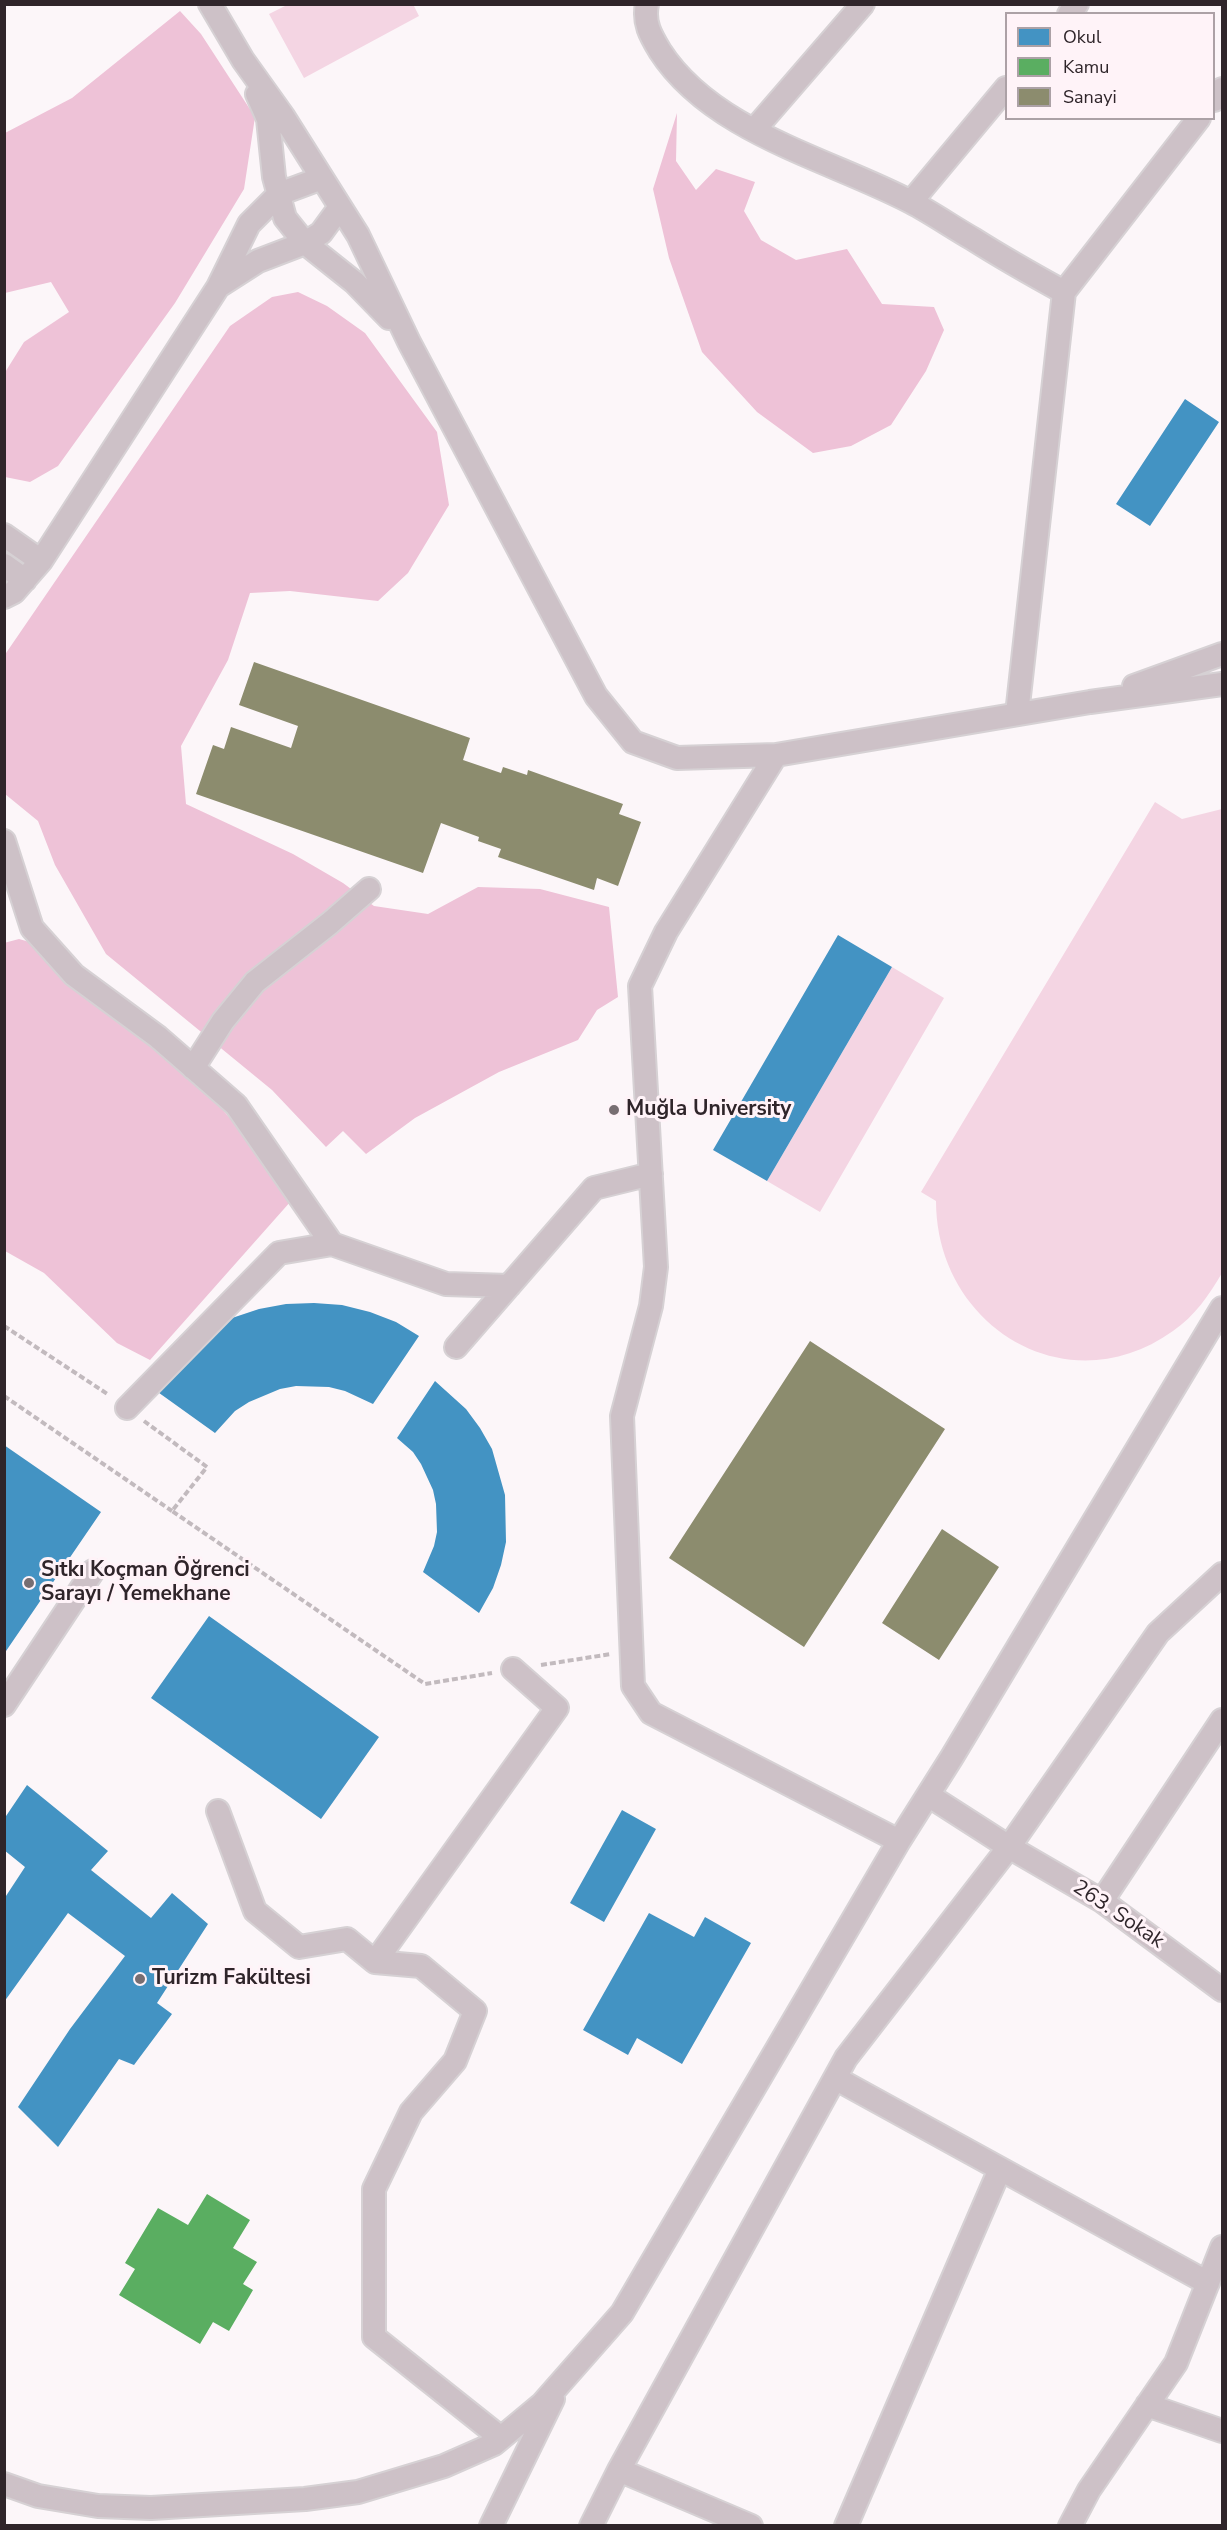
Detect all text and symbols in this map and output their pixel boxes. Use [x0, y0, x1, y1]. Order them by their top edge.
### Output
legend [1005, 12, 1215, 120]
text: Okul [1063, 25, 1101, 49]
text: Kamu [1063, 55, 1109, 79]
text: Sanayi [1063, 85, 1117, 109]
place label: Muğla University [626, 1097, 791, 1123]
marker: Muğla University [607, 1103, 621, 1117]
place label: Sıtkı Koçman Öğrenci Sarayı / Yemekhane [41, 1558, 250, 1608]
marker: Sıtkı Koçman Öğrenci Sarayı / Yemekhane [22, 1576, 36, 1590]
street label: 263. Sokak [1068, 1875, 1168, 1955]
place label: Turizm Fakültesi [152, 1966, 311, 1992]
marker: Turizm Fakültesi [133, 1972, 147, 1986]

